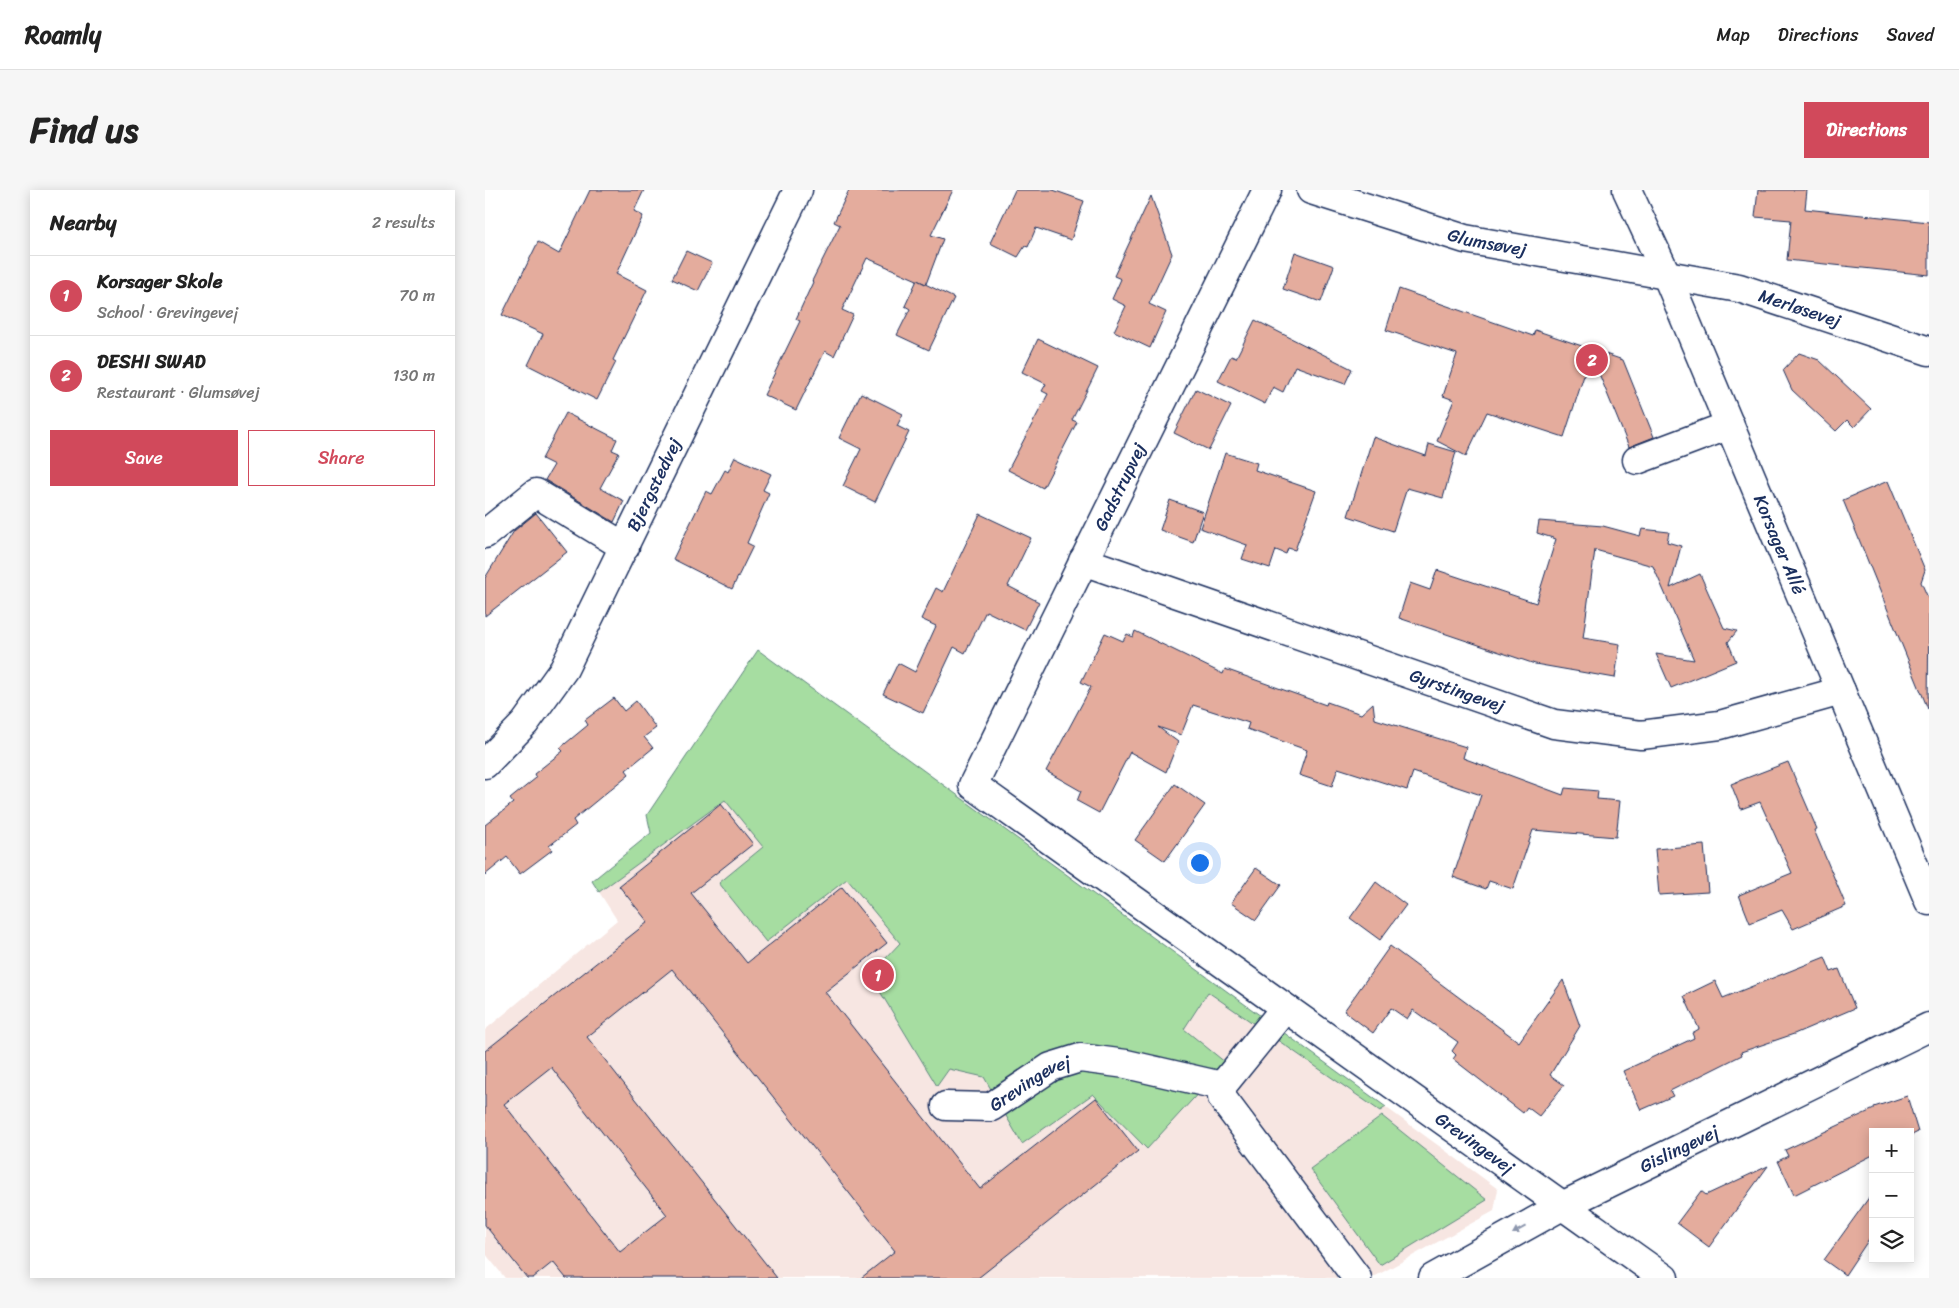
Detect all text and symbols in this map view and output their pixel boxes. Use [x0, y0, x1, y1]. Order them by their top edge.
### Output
text: Roamly [25, 14, 101, 56]
text: Map [1717, 19, 1750, 51]
text: Directions [1778, 19, 1859, 51]
text: Saved [1887, 19, 1934, 51]
text: Find us [30, 99, 138, 161]
button: Directions [1804, 102, 1929, 158]
text: Nearby [50, 204, 116, 242]
text: 2 results [372, 208, 435, 237]
street label: Glumsøvej [1443, 218, 1529, 266]
text: Korsager Skole [97, 265, 223, 298]
street label: Merløsevej [1754, 280, 1845, 337]
text: 1 [63, 281, 69, 310]
text: 70 m [399, 281, 435, 310]
text: School · Grevingevej [97, 298, 238, 327]
pin: 2 [1576, 341, 1608, 379]
text: DESHI SWAD [97, 345, 206, 378]
text: 2 [61, 361, 71, 390]
text: 130 m [393, 361, 435, 390]
text: Restaurant · Glumsøvej [97, 378, 260, 407]
button: Save [50, 430, 238, 486]
button: Share [248, 430, 435, 486]
street label: Bjergstedvej [618, 432, 691, 537]
street label: Gadstrupvej [1085, 437, 1155, 537]
street label: Korsager Allé [1744, 489, 1815, 600]
street label: Gyrstingevej [1405, 659, 1509, 722]
your location [1187, 850, 1213, 876]
pin: 1 [862, 956, 894, 994]
street label: Grevingevej [982, 1046, 1075, 1120]
street label: Grevingevej [1428, 1103, 1522, 1183]
street label: Gislingevej [1634, 1116, 1725, 1182]
map controls [1869, 1128, 1914, 1263]
button: + [1869, 1128, 1914, 1173]
button: − [1869, 1173, 1914, 1218]
button: layers [1869, 1218, 1914, 1263]
one-way arrow [1513, 1225, 1526, 1234]

